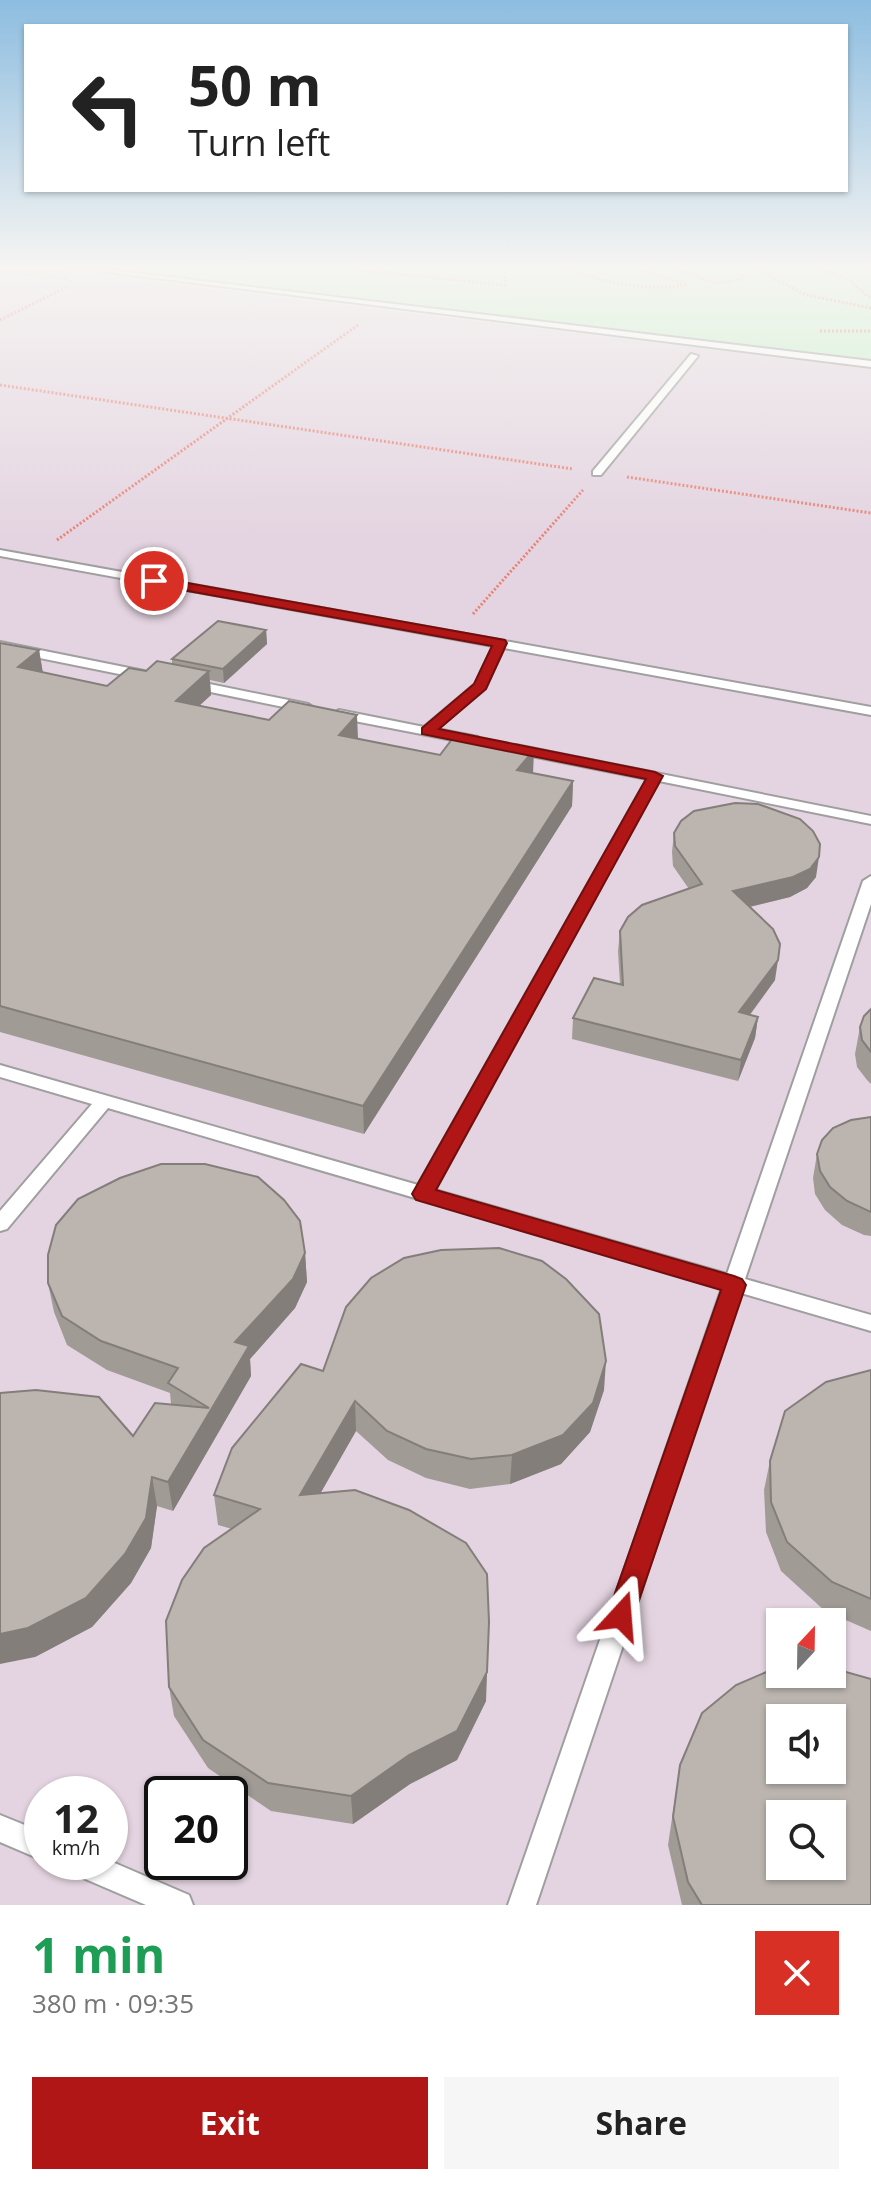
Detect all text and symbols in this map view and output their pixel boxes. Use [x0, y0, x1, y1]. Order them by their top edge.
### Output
text: 50 m [188, 46, 322, 122]
icon: left [56, 56, 160, 160]
text: Turn left [188, 118, 330, 167]
pin [120, 547, 188, 615]
icon: arrive [132, 559, 176, 603]
position arrow [579, 1574, 663, 1658]
north arrow [766, 1608, 846, 1688]
map controls [766, 1608, 846, 1880]
button: sound [766, 1704, 846, 1784]
speed limit sign: 20 [144, 1776, 248, 1880]
text: 12 [53, 1790, 99, 1845]
button: search [766, 1800, 846, 1880]
text: km/h [52, 1834, 100, 1861]
text: 1 min [32, 1922, 165, 1987]
button: close [755, 1931, 839, 2015]
text: 380 m · 09:35 [32, 1985, 194, 2021]
button: Exit [32, 2077, 428, 2169]
button: Share [444, 2077, 839, 2169]

